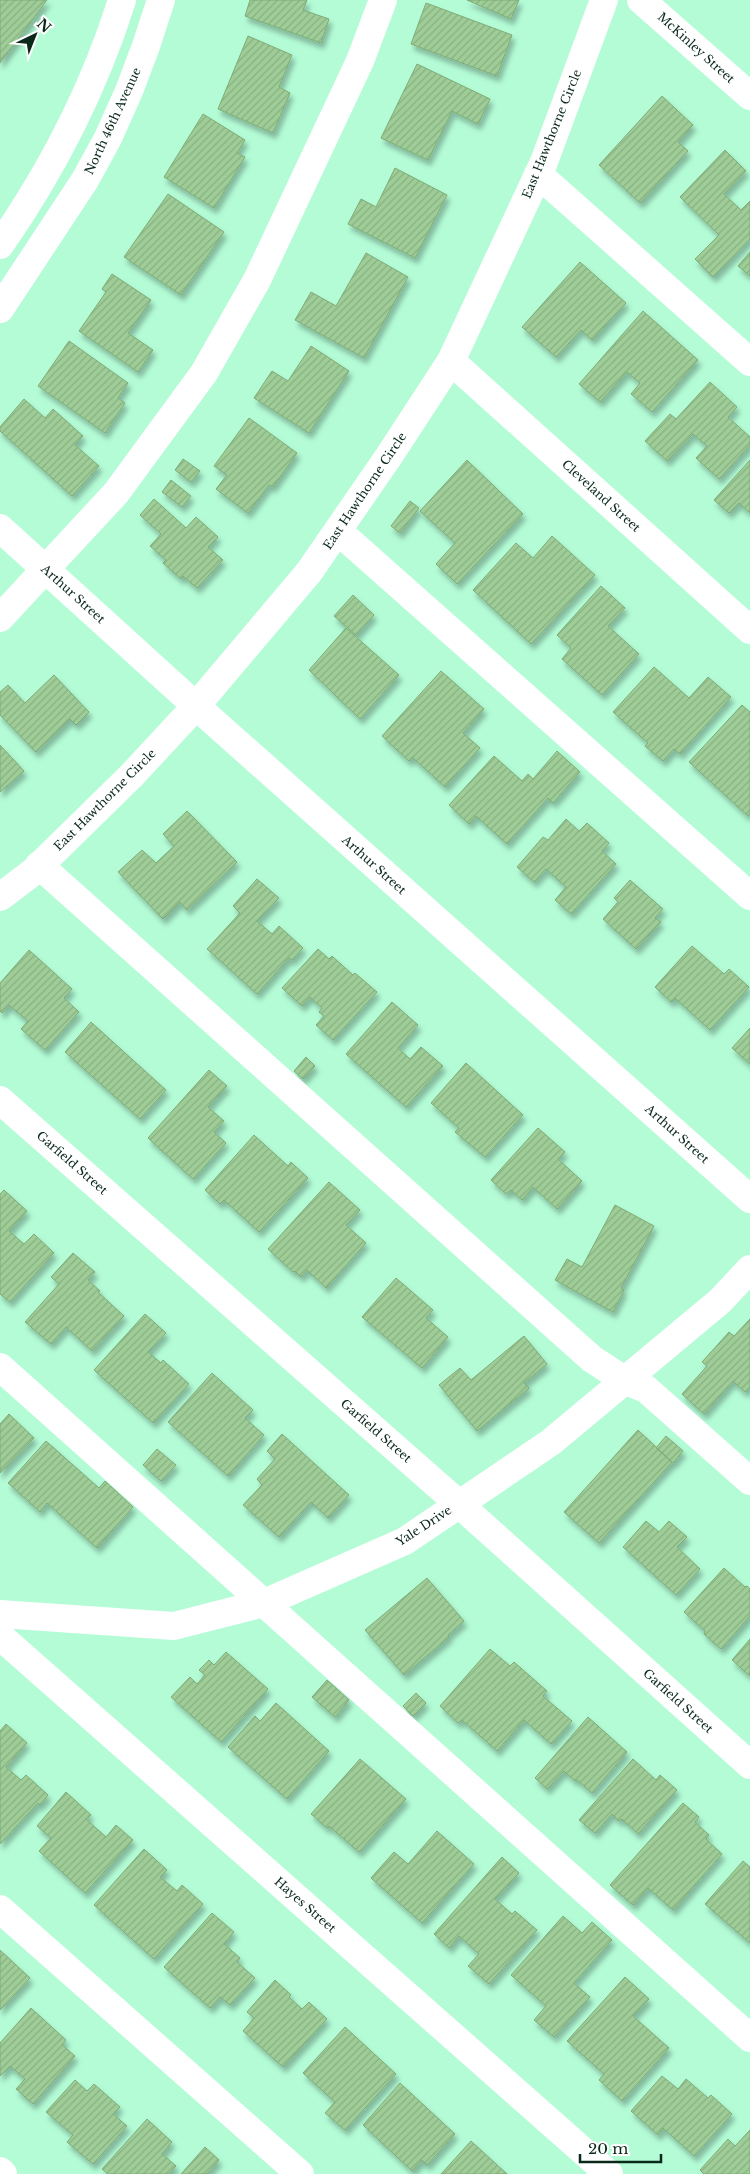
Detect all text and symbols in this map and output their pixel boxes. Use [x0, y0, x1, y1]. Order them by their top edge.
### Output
street label: McKinley Street [655, 9, 738, 86]
north arrow [10, 10, 60, 60]
text: N [33, 14, 55, 37]
street label: North 46th Avenue [81, 65, 144, 177]
street label: East Hawthorne Circle [519, 67, 584, 201]
street label: East Hawthorne Circle [320, 429, 409, 552]
street label: Cleveland Street [559, 456, 644, 535]
street label: Arthur Street [38, 560, 109, 627]
street label: East Hawthorne Circle [51, 745, 159, 854]
street label: Arthur Street [339, 831, 410, 898]
street label: Arthur Street [642, 1100, 713, 1167]
street label: Garfield Street [34, 1128, 111, 1198]
street label: Garfield Street [338, 1396, 415, 1466]
street label: Yale Drive [392, 1502, 454, 1550]
street label: Garfield Street [640, 1665, 717, 1736]
street label: Hayes Street [271, 1874, 340, 1936]
scale bar [580, 2132, 661, 2164]
text: 20 m [588, 2139, 628, 2158]

